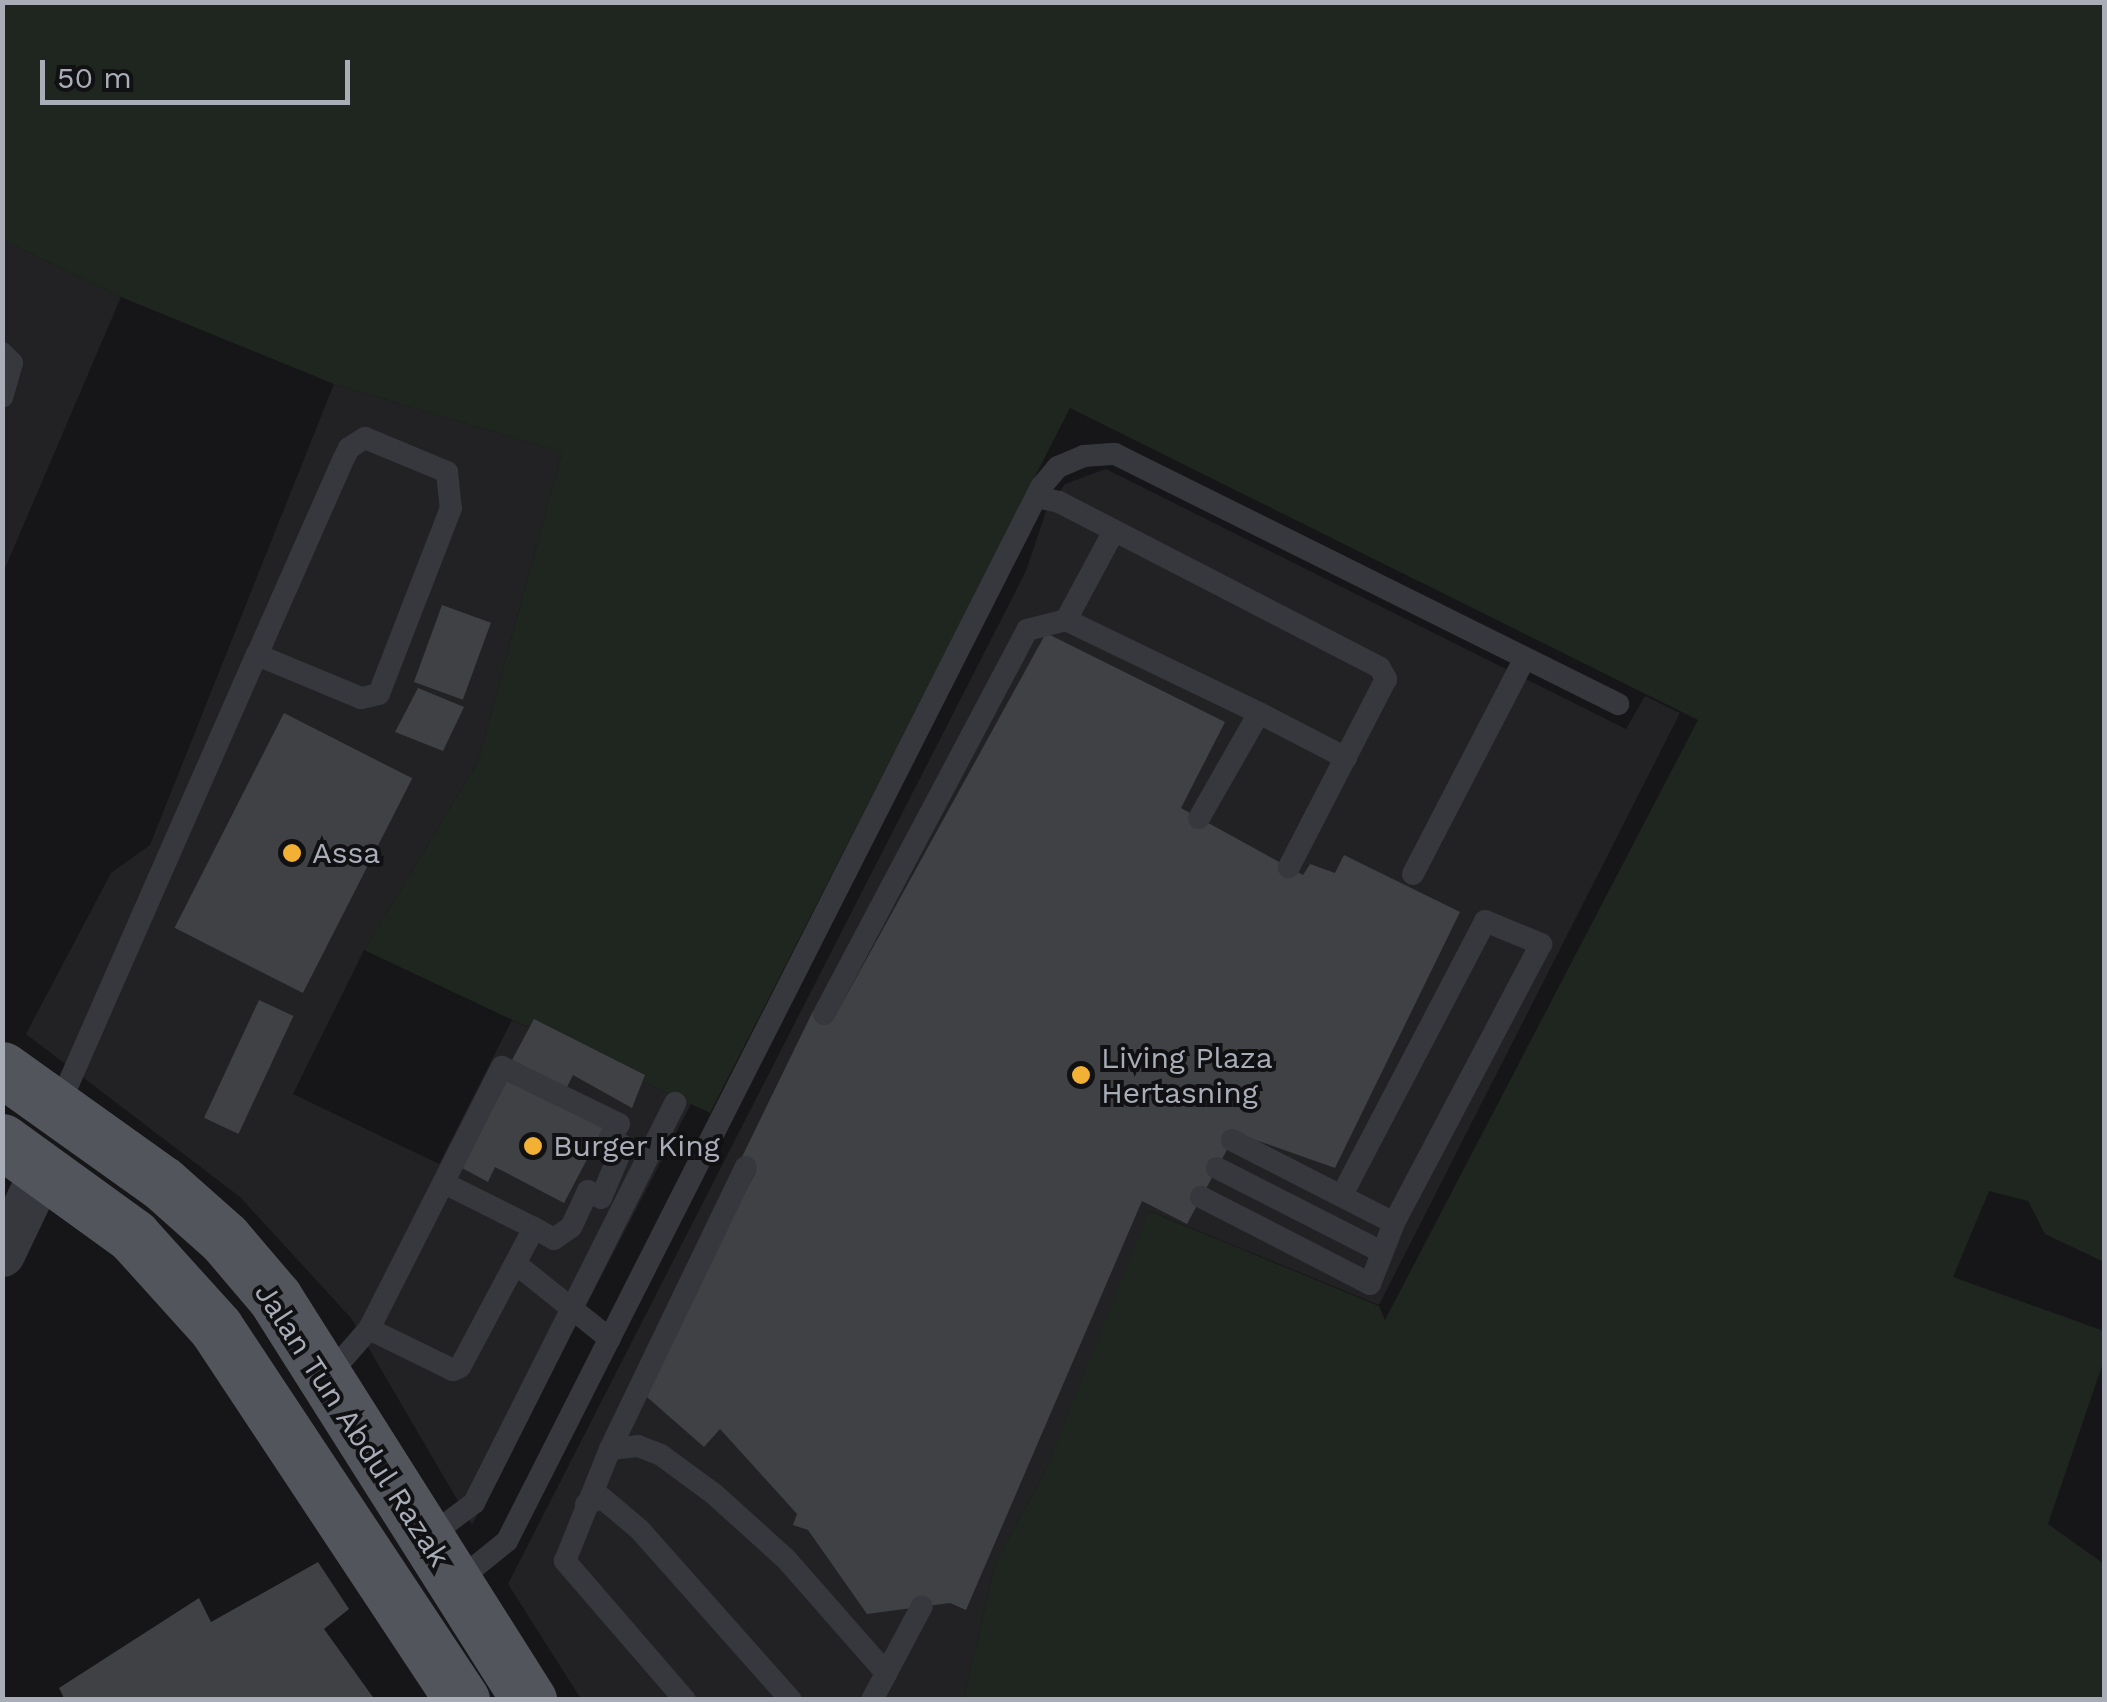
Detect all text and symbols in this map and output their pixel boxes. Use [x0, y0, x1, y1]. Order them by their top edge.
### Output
scale bar [45, 40, 355, 102]
text: 50 m [57, 60, 132, 95]
place label: Assa [312, 835, 380, 871]
marker: Assa [281, 842, 303, 864]
place label: Living Plaza Hertasning [1101, 1040, 1273, 1110]
marker: Living Plaza Hertasning [1070, 1064, 1092, 1086]
place label: Burger King [553, 1128, 721, 1164]
marker: Burger King [522, 1135, 544, 1157]
street label: Jalan Tun Abdul Razak [246, 1275, 458, 1575]

